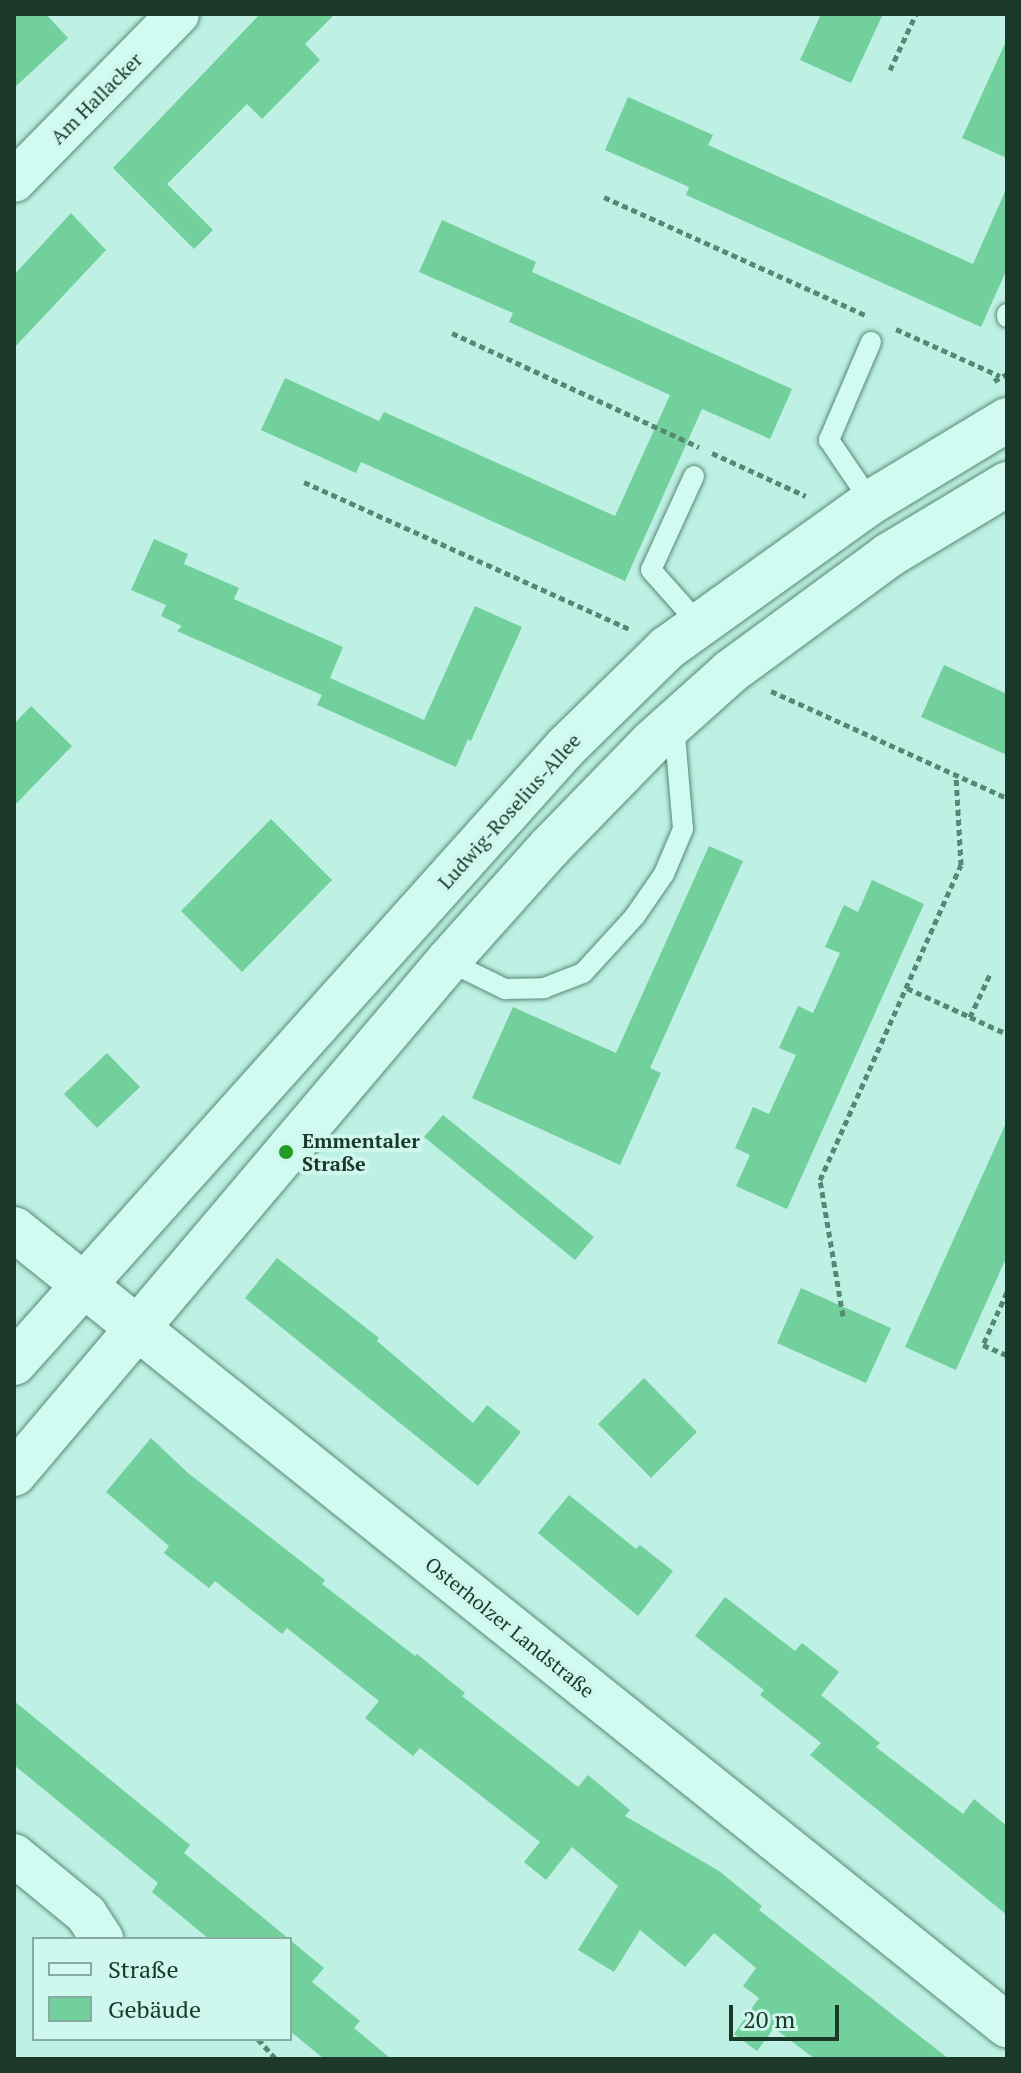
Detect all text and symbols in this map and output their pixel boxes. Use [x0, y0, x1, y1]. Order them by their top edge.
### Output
street label: Am Hallacker [45, 47, 147, 149]
street label: Ludwig-Roselius-Allee [433, 728, 585, 894]
place label: Emmentaler Straße [302, 1128, 420, 1175]
marker: Emmentaler Straße [277, 1143, 295, 1161]
street label: Osterholzer Landstraße [421, 1552, 599, 1702]
legend [32, 1937, 292, 2041]
text: Straße [108, 1953, 179, 1985]
scale bar [733, 1989, 843, 2039]
text: Gebäude [108, 1993, 201, 2025]
text: 20 m [743, 2003, 795, 2035]

